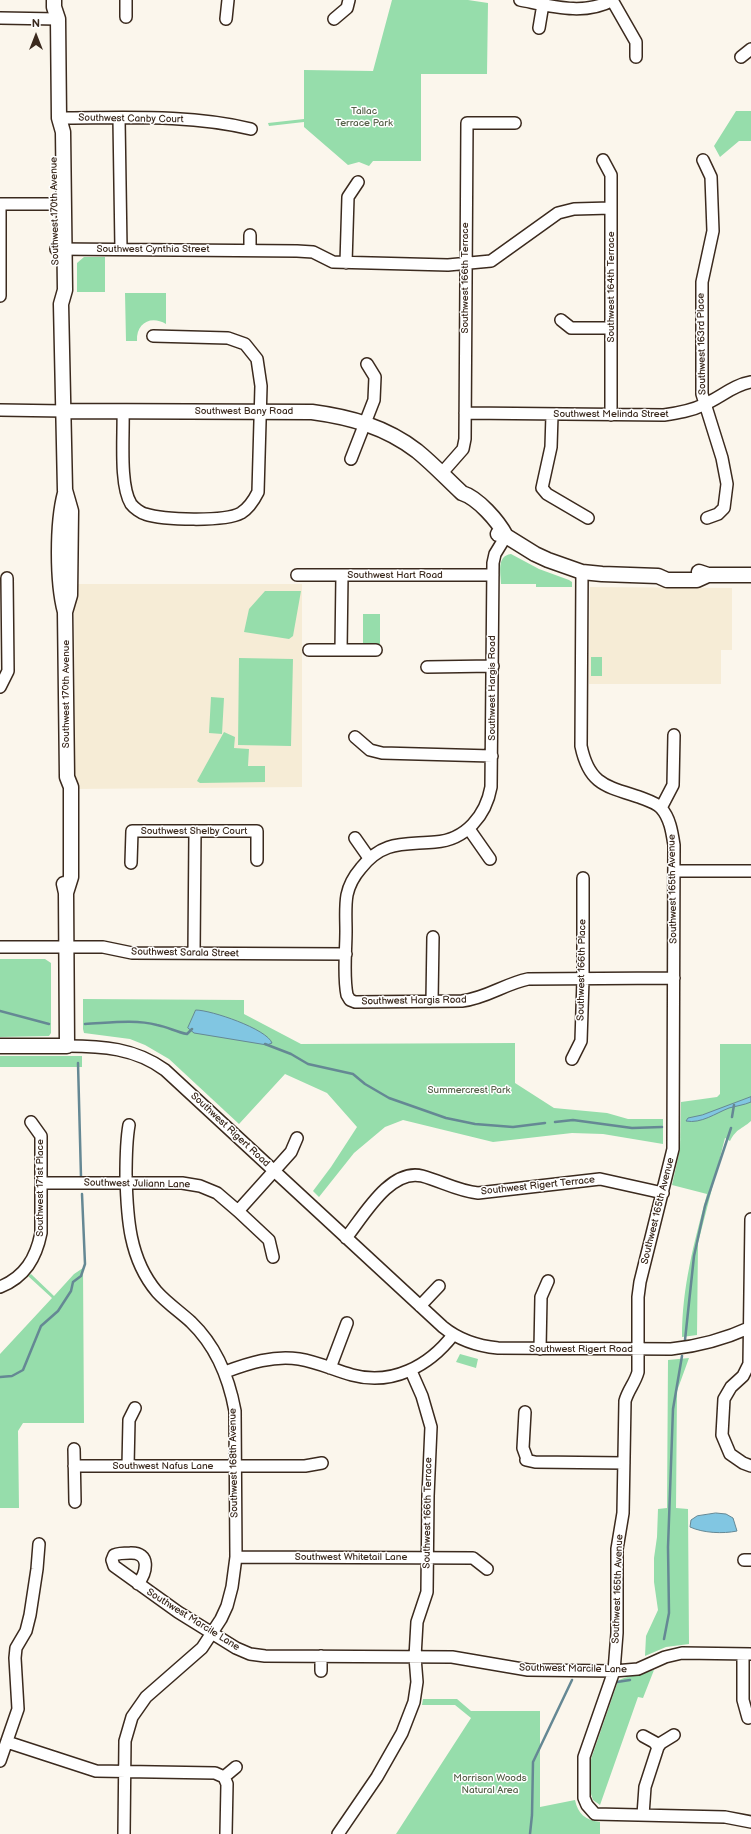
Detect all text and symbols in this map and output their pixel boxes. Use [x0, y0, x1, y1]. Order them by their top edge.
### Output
north arrow [16, 16, 56, 56]
text: N [32, 17, 40, 30]
park label: Tallac Terrace Park [335, 105, 393, 128]
street label: Southwest Canby Court [78, 112, 184, 126]
street label: Southwest 170th Avenue [48, 157, 62, 265]
street label: Southwest 166th Terrace [459, 222, 471, 334]
street label: Southwest 164th Terrace [605, 231, 617, 343]
street label: Southwest Cynthia Street [96, 243, 210, 255]
street label: Southwest 163rd Place [695, 293, 709, 395]
street label: Southwest Bany Road [195, 405, 293, 417]
street label: Southwest Melinda Street [553, 408, 669, 420]
street label: Southwest Hart Road [347, 569, 443, 581]
street label: Southwest Hargis Road [486, 635, 498, 741]
street label: Southwest 170th Avenue [60, 640, 72, 748]
street label: Southwest Shelby Court [141, 825, 247, 837]
street label: Southwest 165th Avenue [666, 834, 680, 944]
street label: Southwest 166th Place [575, 919, 589, 1021]
street label: Southwest Sarala Street [131, 946, 239, 960]
street label: Southwest Hargis Road [361, 994, 467, 1008]
park label: Summercrest Park [428, 1084, 510, 1096]
street label: Southwest Rigert Road [188, 1090, 272, 1170]
street label: Southwest 171st Place [34, 1139, 46, 1237]
street label: Southwest 165th Avenue [639, 1156, 677, 1266]
street label: Southwest Rigert Terrace [480, 1174, 596, 1198]
street label: Southwest Juliann Lane [84, 1177, 190, 1191]
street label: Southwest Rigert Road [529, 1343, 633, 1355]
street label: Southwest 168th Avenue [227, 1408, 241, 1518]
street label: Southwest 166th Terrace [421, 1457, 435, 1569]
street label: Southwest Nafus Lane [113, 1460, 213, 1472]
street label: Southwest 165th Avenue [610, 1534, 626, 1644]
street label: Southwest Whitetail Lane [295, 1551, 407, 1563]
street label: Southwest Marcile Lane [144, 1586, 242, 1654]
street label: Southwest Marcile Lane [519, 1662, 627, 1676]
park label: Morrison Woods Natural Area [453, 1772, 527, 1796]

